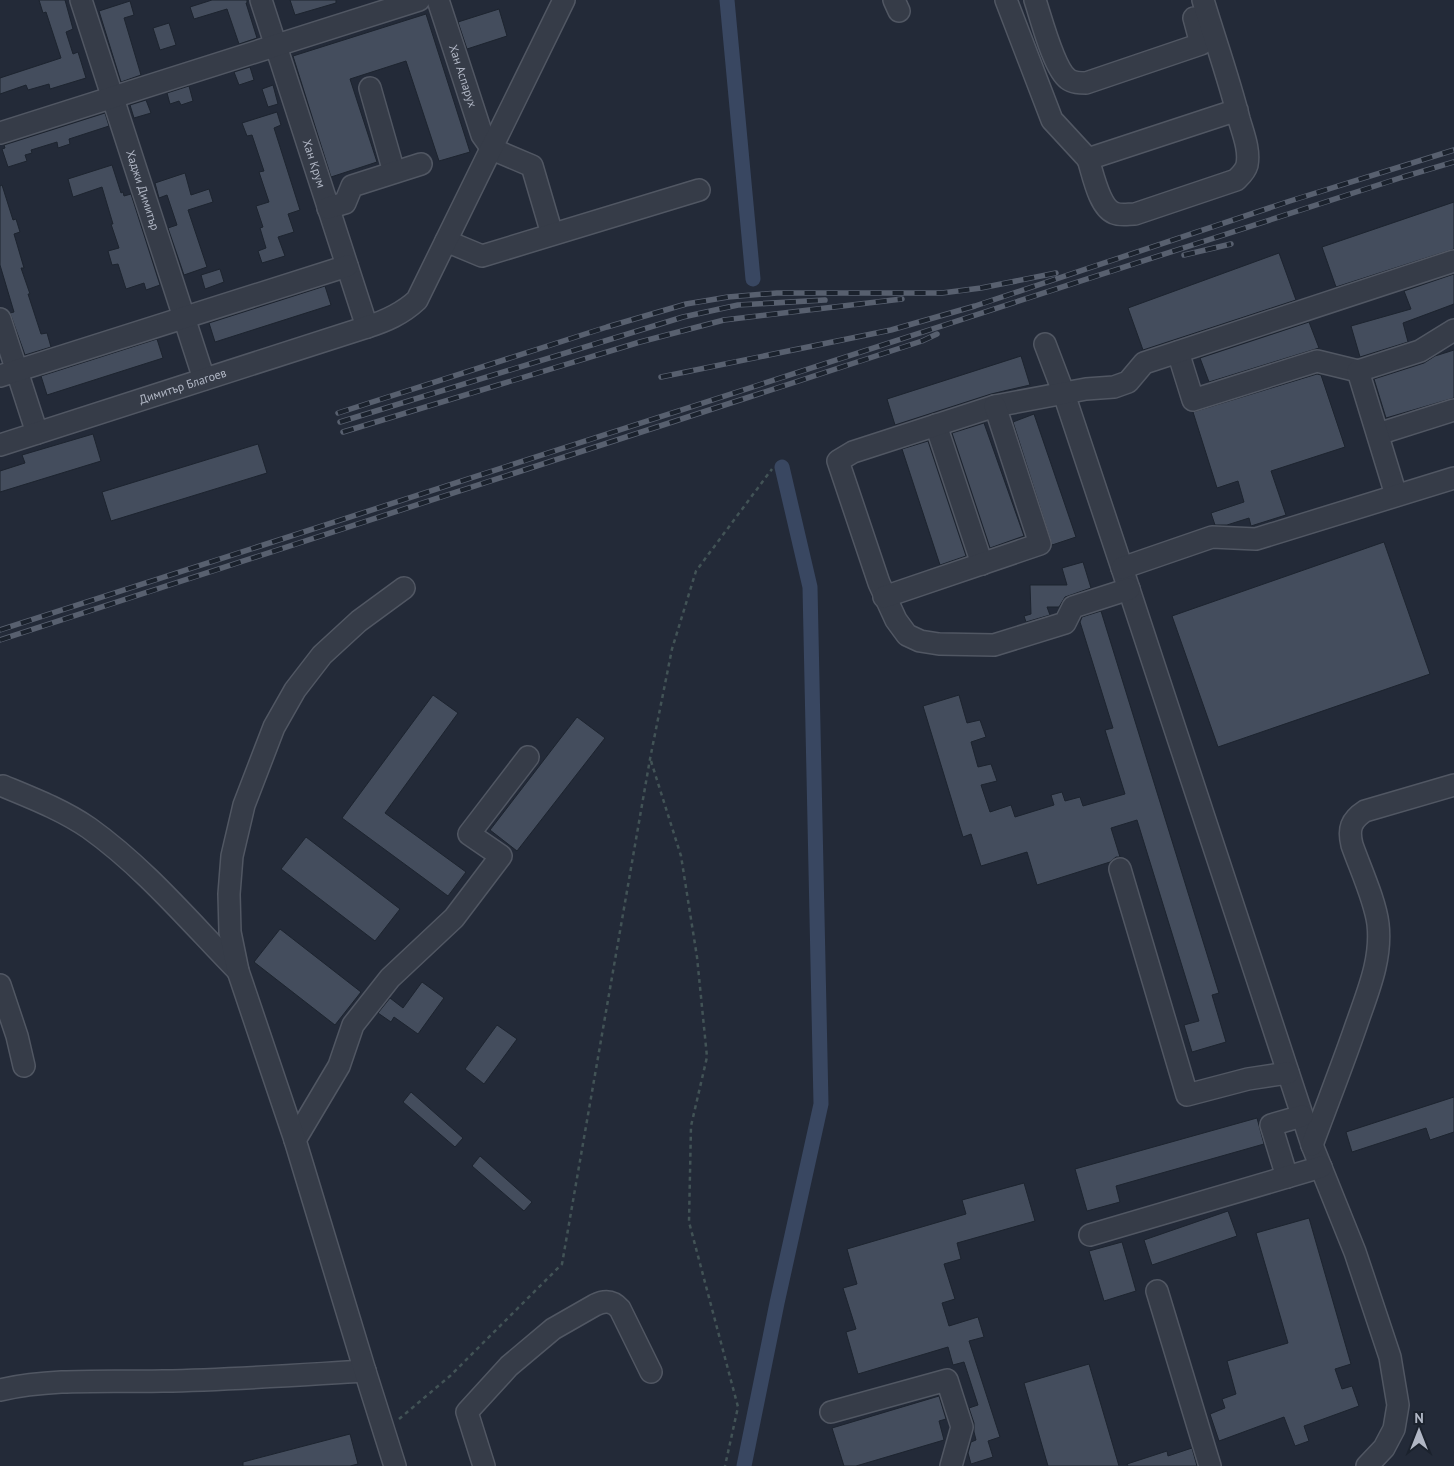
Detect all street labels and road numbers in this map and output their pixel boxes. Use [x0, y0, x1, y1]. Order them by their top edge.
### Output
street label: Хан Аспарух [446, 42, 481, 109]
street label: Хан Крум [300, 137, 329, 190]
street label: Хаджи Димитър [123, 148, 163, 232]
street label: Димитър Благоев [137, 365, 228, 407]

